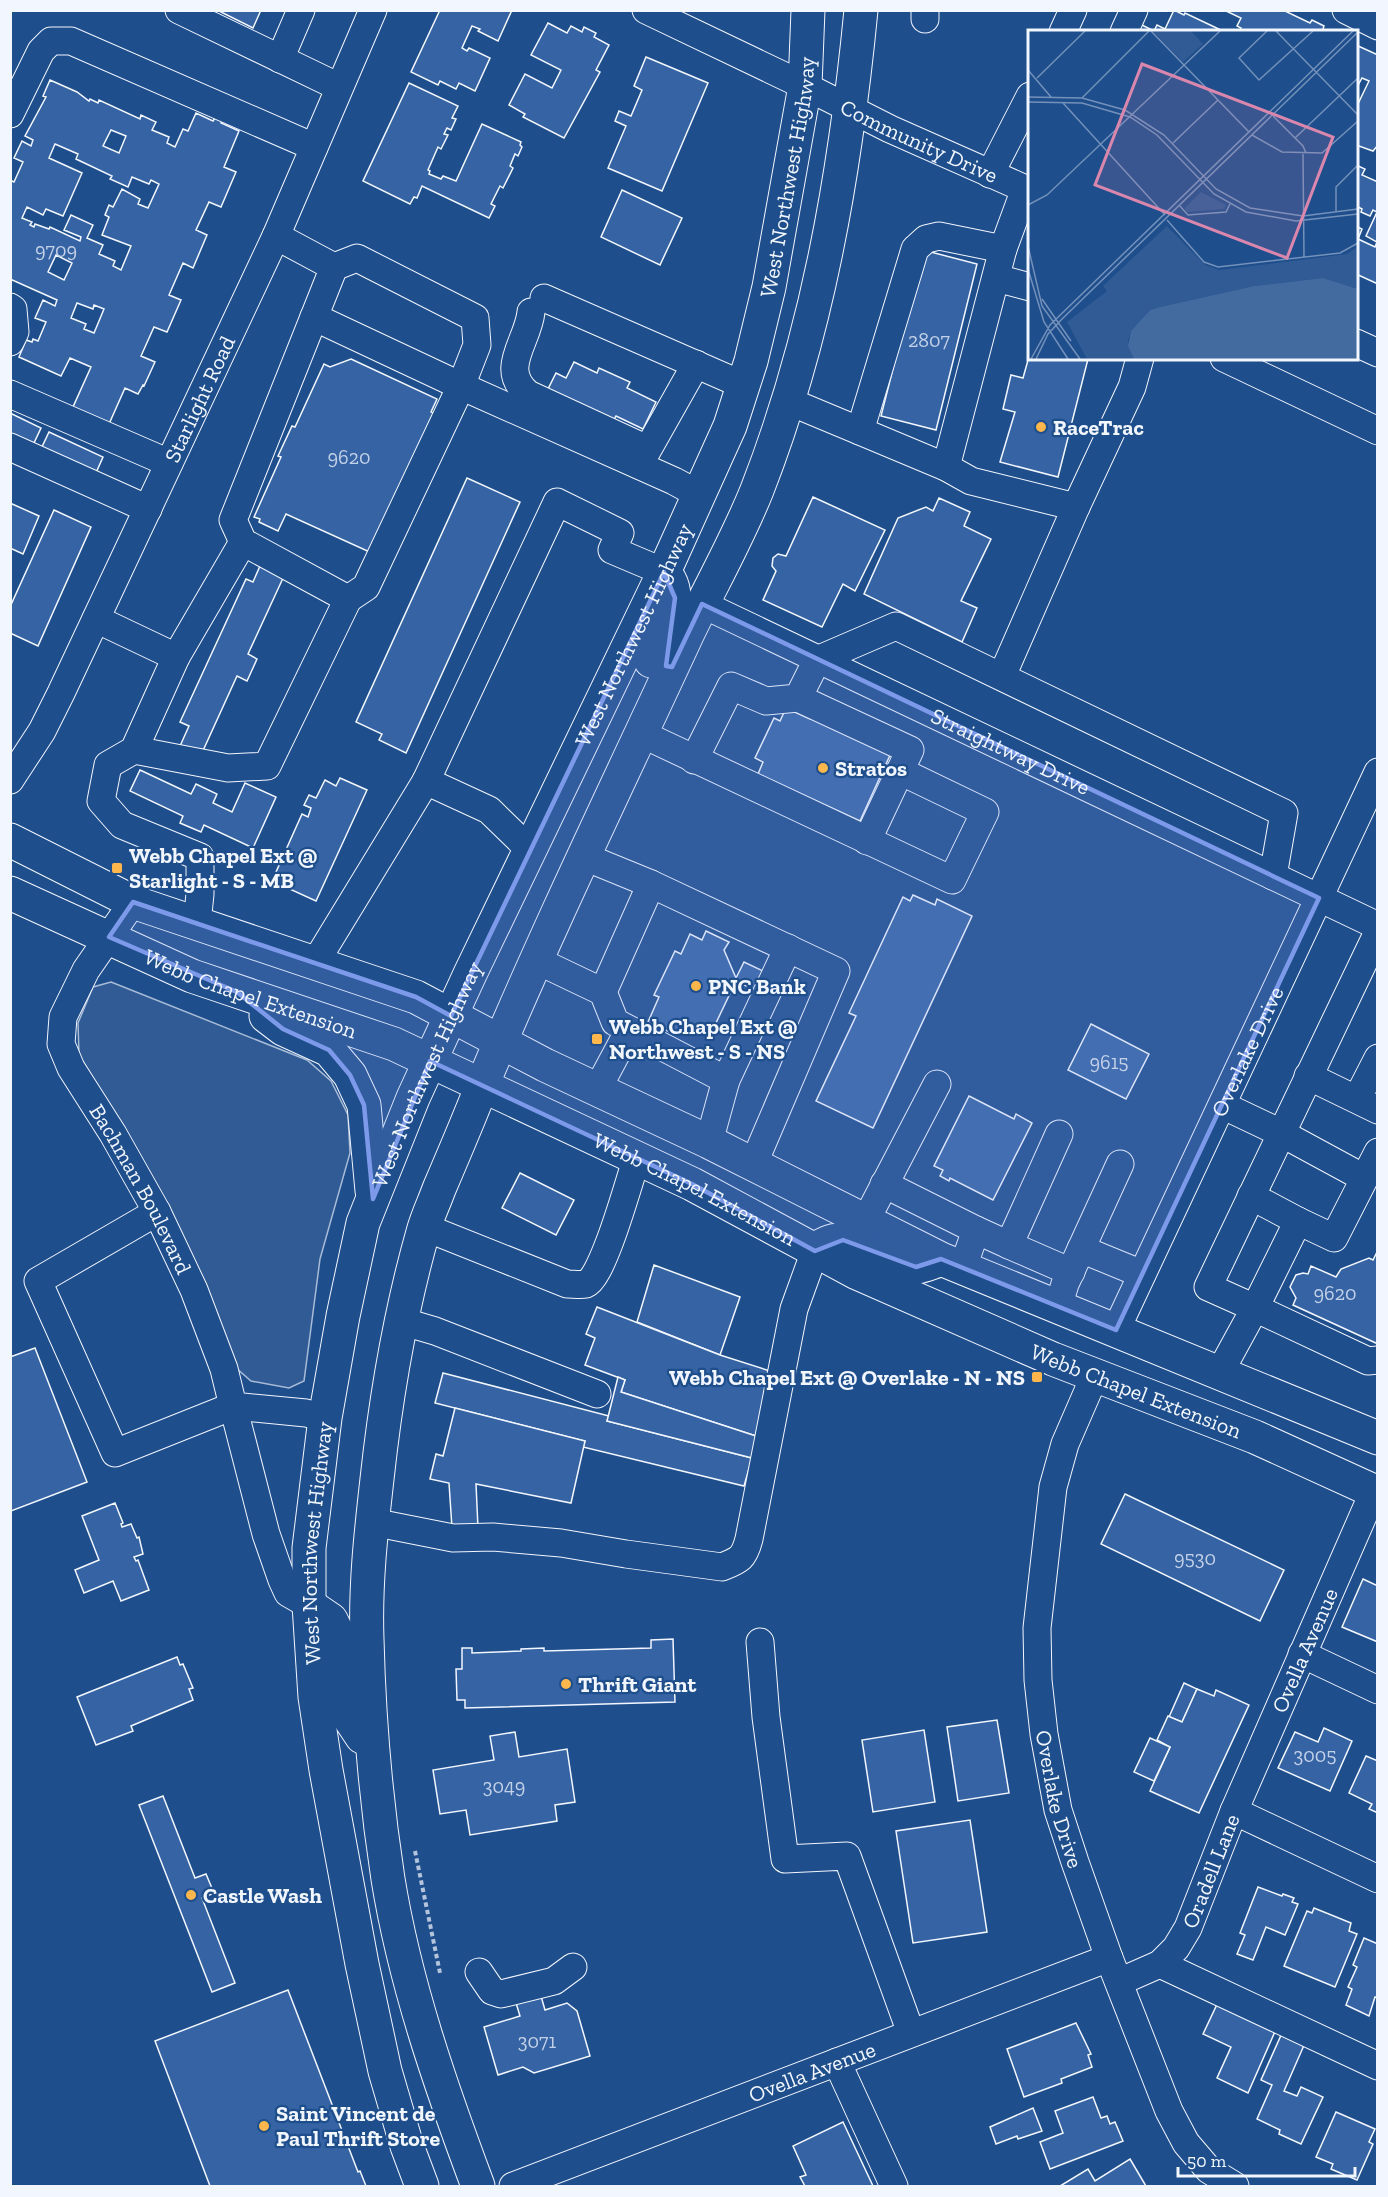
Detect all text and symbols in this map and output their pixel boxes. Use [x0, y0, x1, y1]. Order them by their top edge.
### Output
inset map [1028, 30, 1358, 360]
street label: West Northwest Highway [753, 55, 820, 300]
street label: Community Drive [836, 93, 1002, 189]
house number: 9709 [35, 238, 77, 262]
house number: 2807 [908, 328, 951, 352]
street label: Starlight Road [158, 331, 241, 466]
place label: RaceTrac [1053, 414, 1144, 441]
marker: RaceTrac [1034, 420, 1048, 434]
house number: 9620 [327, 445, 371, 469]
street label: West Northwest Highway [568, 518, 698, 751]
street label: Straightway Drive [927, 702, 1095, 800]
place label: Stratos [835, 755, 907, 782]
marker: Stratos [816, 761, 830, 775]
place label: Webb Chapel Ext @ Starlight - S - MB [129, 842, 317, 894]
marker: Webb Chapel Ext @ Starlight - S - MB [110, 861, 124, 875]
street label: Webb Chapel Extension [140, 943, 361, 1044]
street label: West Northwest Highway [365, 956, 488, 1191]
place label: PNC Bank [708, 973, 806, 1000]
marker: PNC Bank [689, 979, 703, 993]
street label: Overlake Drive [1205, 982, 1289, 1121]
place label: Webb Chapel Ext @ Northwest - S - NS [609, 1013, 797, 1065]
marker: Webb Chapel Ext @ Northwest - S - NS [590, 1032, 604, 1046]
house number: 9615 [1089, 1050, 1129, 1074]
street label: Bachman Boulevard [84, 1099, 198, 1278]
street label: Webb Chapel Extension [589, 1126, 801, 1251]
house number: 9620 [1313, 1281, 1357, 1305]
street label: Webb Chapel Extension [1027, 1337, 1246, 1444]
place label: Webb Chapel Ext @ Overlake - N - NS [669, 1364, 1025, 1391]
marker: Webb Chapel Ext @ Overlake - N - NS [1030, 1370, 1044, 1384]
street label: West Northwest Highway [295, 1419, 338, 1665]
house number: 9530 [1174, 1546, 1216, 1570]
street label: Ovella Avenue [1265, 1584, 1344, 1717]
place label: Thrift Giant [578, 1671, 697, 1698]
marker: Thrift Giant [559, 1677, 573, 1691]
street label: Overlake Drive [1030, 1728, 1090, 1872]
house number: 3005 [1293, 1743, 1337, 1767]
house number: 3049 [483, 1774, 525, 1798]
street label: Oradell Lane [1176, 1810, 1245, 1932]
place label: Castle Wash [203, 1882, 322, 1909]
marker: Castle Wash [184, 1888, 198, 1902]
house number: 3071 [518, 2029, 557, 2053]
street label: Ovella Avenue [745, 2035, 879, 2108]
place label: Saint Vincent de Paul Thrift Store [276, 2100, 440, 2152]
marker: Saint Vincent de Paul Thrift Store [257, 2119, 271, 2133]
scale bar [1178, 2140, 1355, 2178]
text: 50 m [1187, 2150, 1227, 2172]

